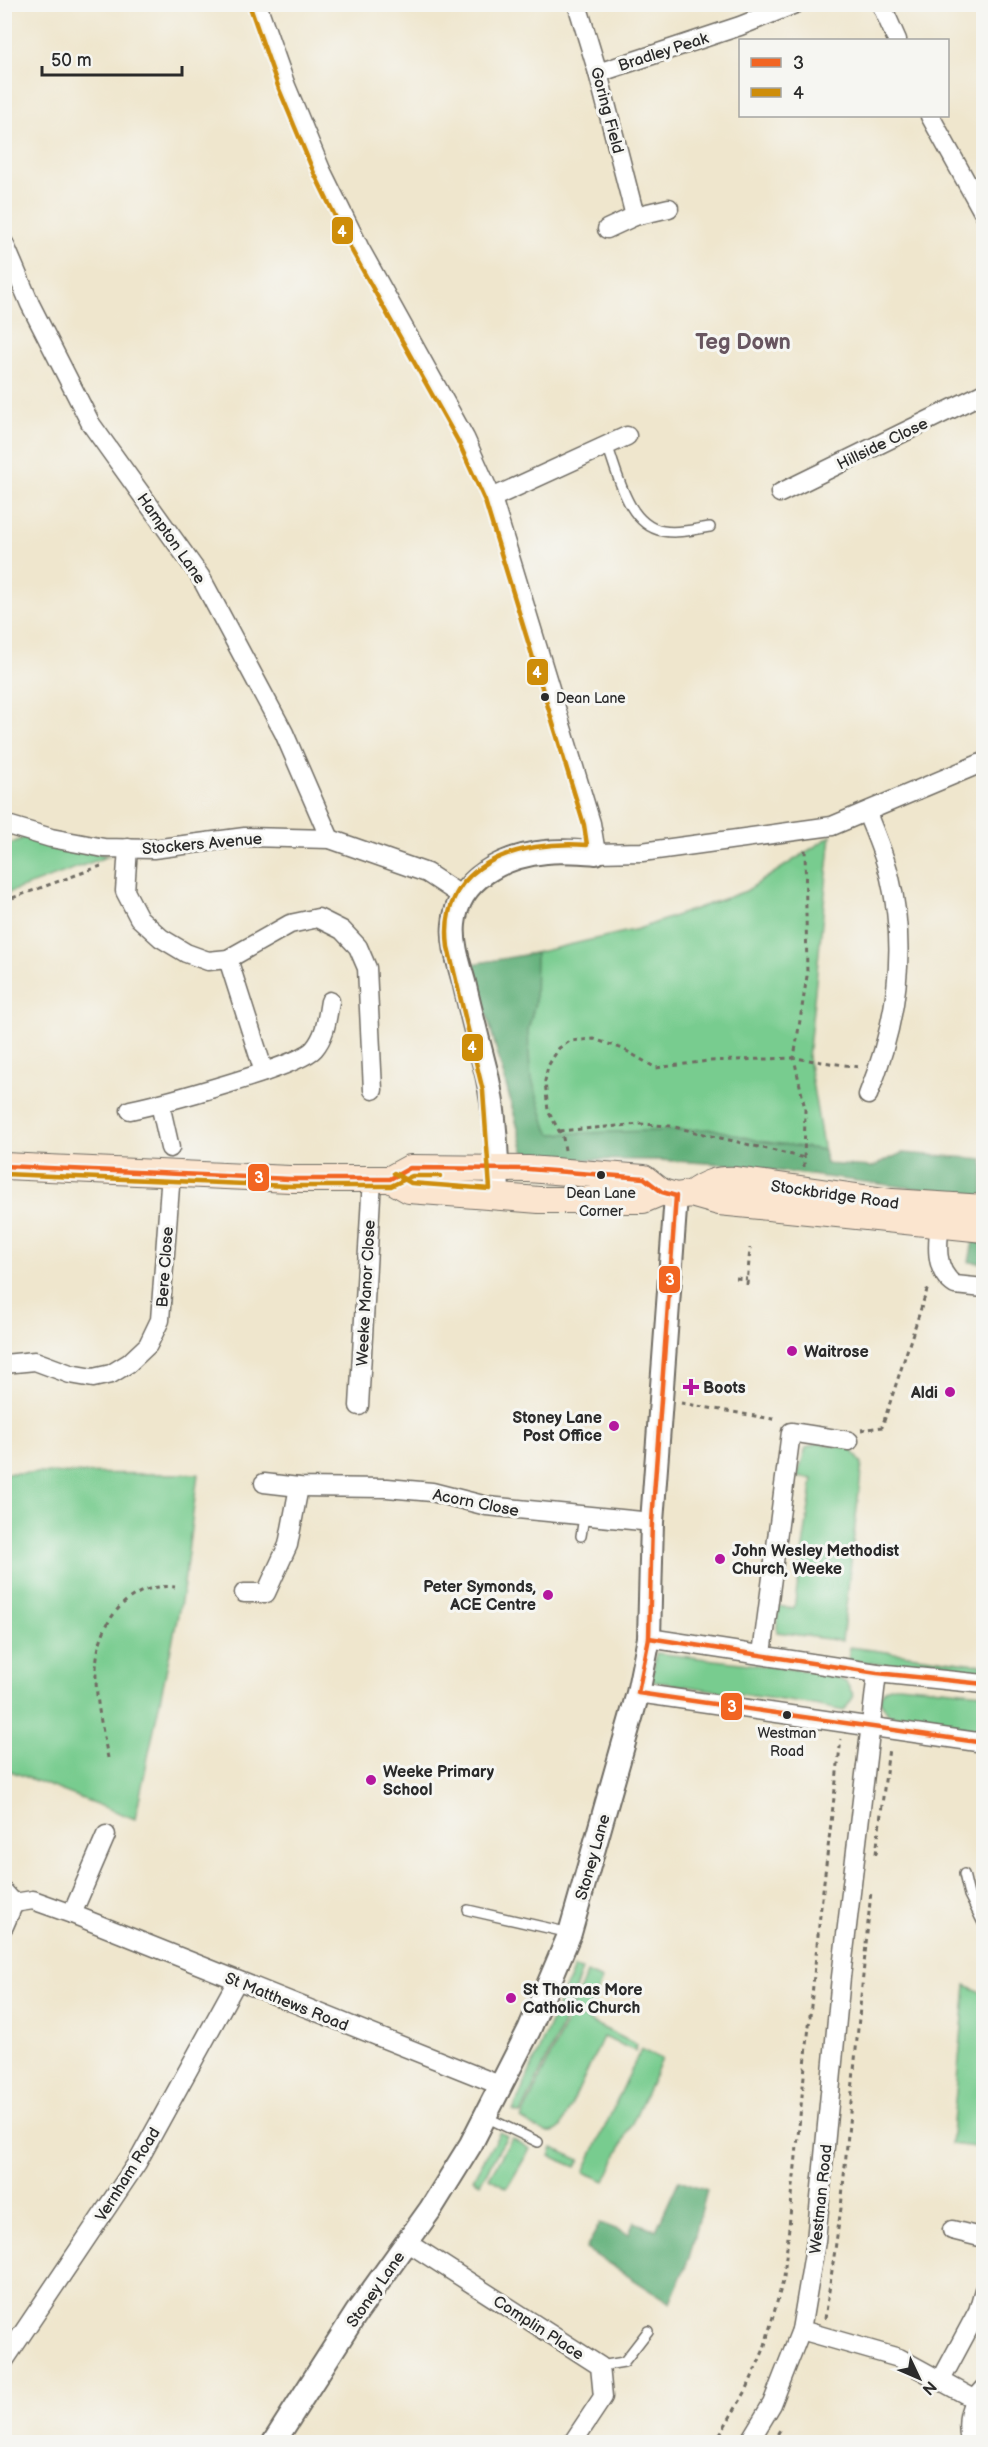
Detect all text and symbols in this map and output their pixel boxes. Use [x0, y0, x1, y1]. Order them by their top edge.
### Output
street label: Bradley Peak [616, 29, 711, 76]
scale bar [42, 39, 182, 77]
legend [739, 39, 949, 117]
text: 50 m [51, 50, 92, 71]
text: 3 [793, 53, 804, 74]
street label: Goring Field [586, 65, 627, 156]
text: 4 [793, 83, 804, 104]
line badge: 4 [331, 216, 354, 245]
text: 4 [337, 223, 347, 242]
district label: Teg Down [695, 329, 791, 356]
street label: Hillside Close [834, 414, 932, 474]
street label: Hampton Lane [133, 490, 209, 588]
line badge: 4 [526, 658, 549, 686]
text: 4 [532, 664, 542, 683]
place label: Dean Lane [556, 690, 626, 707]
marker: Dean Lane [539, 691, 551, 703]
street label: Stockers Avenue [141, 830, 263, 859]
line badge: 4 [461, 1033, 484, 1062]
text: 4 [467, 1039, 477, 1058]
line badge: 3 [247, 1163, 270, 1192]
text: 3 [254, 1169, 264, 1188]
marker: Dean Lane Corner [595, 1169, 607, 1181]
street label: Stockbridge Road [770, 1177, 900, 1214]
place label: Dean Lane Corner [566, 1185, 636, 1220]
street label: Weeke Manor Close [353, 1219, 380, 1367]
street label: Bere Close [153, 1226, 178, 1308]
line badge: 3 [658, 1265, 681, 1294]
text: 3 [665, 1271, 675, 1290]
place label: Waitrose [804, 1343, 869, 1362]
marker: Waitrose [785, 1344, 799, 1358]
place label: Boots [703, 1379, 746, 1398]
marker: Boots [684, 1380, 698, 1394]
place label: Aldi [910, 1384, 938, 1403]
marker: Aldi [943, 1385, 957, 1399]
place label: Stoney Lane Post Office [512, 1409, 602, 1446]
marker: Stoney Lane Post Office [607, 1419, 621, 1433]
street label: Acorn Close [431, 1486, 521, 1521]
place label: John Wesley Methodist Church, Weeke [732, 1542, 900, 1579]
marker: John Wesley Methodist Church, Weeke [713, 1552, 727, 1566]
place label: Peter Symonds, ACE Centre [423, 1578, 536, 1615]
marker: Peter Symonds, ACE Centre [541, 1588, 555, 1602]
line badge: 3 [720, 1692, 743, 1721]
text: 3 [727, 1698, 737, 1717]
marker: Westman Road [781, 1709, 793, 1721]
place label: Westman Road [758, 1725, 817, 1760]
place label: Weeke Primary School [383, 1763, 495, 1800]
marker: Weeke Primary School [364, 1773, 378, 1787]
street label: Stoney Lane [572, 1812, 615, 1903]
street label: St Matthews Road [222, 1969, 351, 2036]
place label: St Thomas More Catholic Church [523, 1981, 642, 2018]
marker: St Thomas More Catholic Church [504, 1991, 518, 2005]
street label: Vernham Road [92, 2124, 165, 2225]
street label: Westman Road [806, 2143, 837, 2255]
street label: Stoney Lane [343, 2248, 410, 2331]
street label: Complin Place [489, 2292, 587, 2365]
north arrow [889, 2348, 949, 2408]
text: N [918, 2376, 940, 2398]

